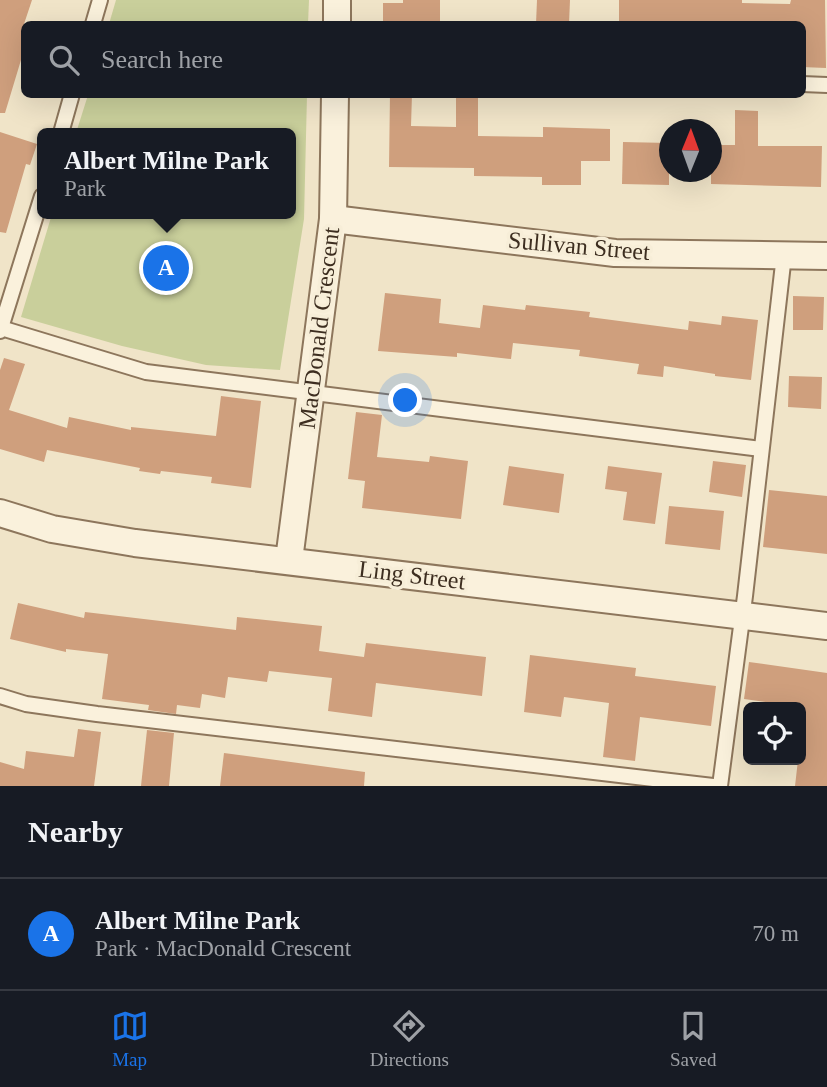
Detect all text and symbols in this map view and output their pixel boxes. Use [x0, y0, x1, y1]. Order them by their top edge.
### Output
search box [21, 21, 806, 98]
icon: search [45, 41, 83, 79]
text: Search here [101, 45, 223, 74]
north arrow [659, 119, 722, 182]
popup [37, 128, 296, 219]
text: Albert Milne Park [64, 146, 269, 175]
text: Park [64, 176, 106, 201]
street label: MacDonald Crescent [294, 225, 344, 430]
street label: Sullivan Street [507, 227, 651, 265]
pin: A [143, 242, 189, 294]
your location [388, 383, 422, 417]
street label: Ling Street [357, 556, 467, 594]
map controls [743, 702, 806, 765]
button: locate [743, 702, 806, 765]
text: Nearby [28, 815, 123, 848]
text: Albert Milne Park [95, 906, 300, 935]
text: A [43, 921, 59, 946]
text: 70 m [752, 921, 799, 946]
text: Park · MacDonald Crescent [95, 936, 351, 961]
tab: Map [111, 1007, 149, 1071]
tab: Directions [370, 1007, 449, 1071]
tab: Saved [670, 1007, 716, 1071]

